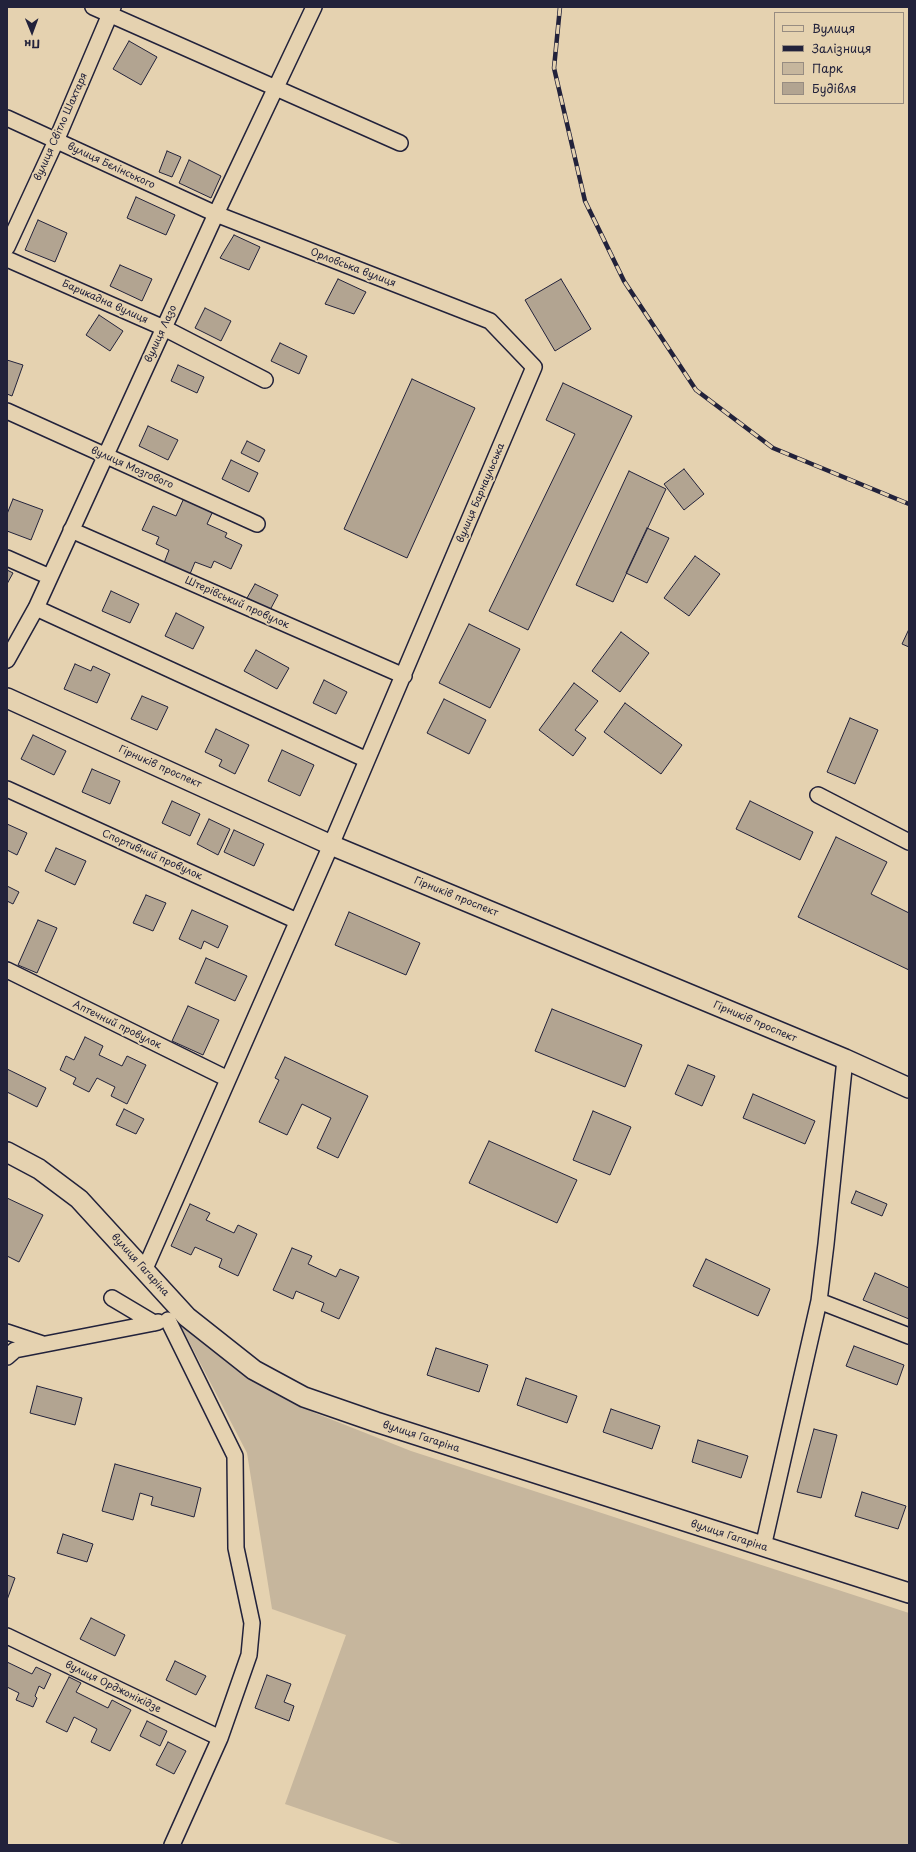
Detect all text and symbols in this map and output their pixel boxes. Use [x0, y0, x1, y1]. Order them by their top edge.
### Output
north arrow [12, 12, 52, 52]
legend [774, 12, 904, 104]
text: Вулиця [812, 19, 855, 37]
text: Пн [24, 36, 40, 53]
text: Залізниця [812, 39, 871, 57]
text: Парк [812, 59, 843, 77]
street label: вулиця Світло Шахтаря [32, 71, 90, 183]
text: Будівля [812, 79, 857, 97]
street label: вулиця Бєлінського [65, 140, 157, 192]
street label: Орловська вулиця [309, 246, 397, 290]
street label: Барикадна вулиця [60, 278, 150, 326]
street label: вулиця Лазо [142, 303, 180, 365]
street label: вулиця Барнаульська [455, 441, 507, 545]
street label: вулиця Мозгового [89, 444, 175, 492]
street label: Штерівський провулок [183, 575, 291, 631]
street label: Гірників проспект [117, 743, 203, 791]
street label: Спортивний провулок [100, 827, 204, 883]
street label: Гірників проспект [412, 875, 500, 919]
street label: Аптечний провулок [71, 998, 163, 1052]
street label: Гірників проспект [712, 999, 798, 1045]
street label: вулиця Гагаріна [109, 1231, 171, 1299]
street label: вулиця Гагаріна [381, 1419, 461, 1455]
street label: вулиця Гагаріна [689, 1518, 769, 1554]
street label: вулиця Орджонікідзе [63, 1659, 163, 1715]

